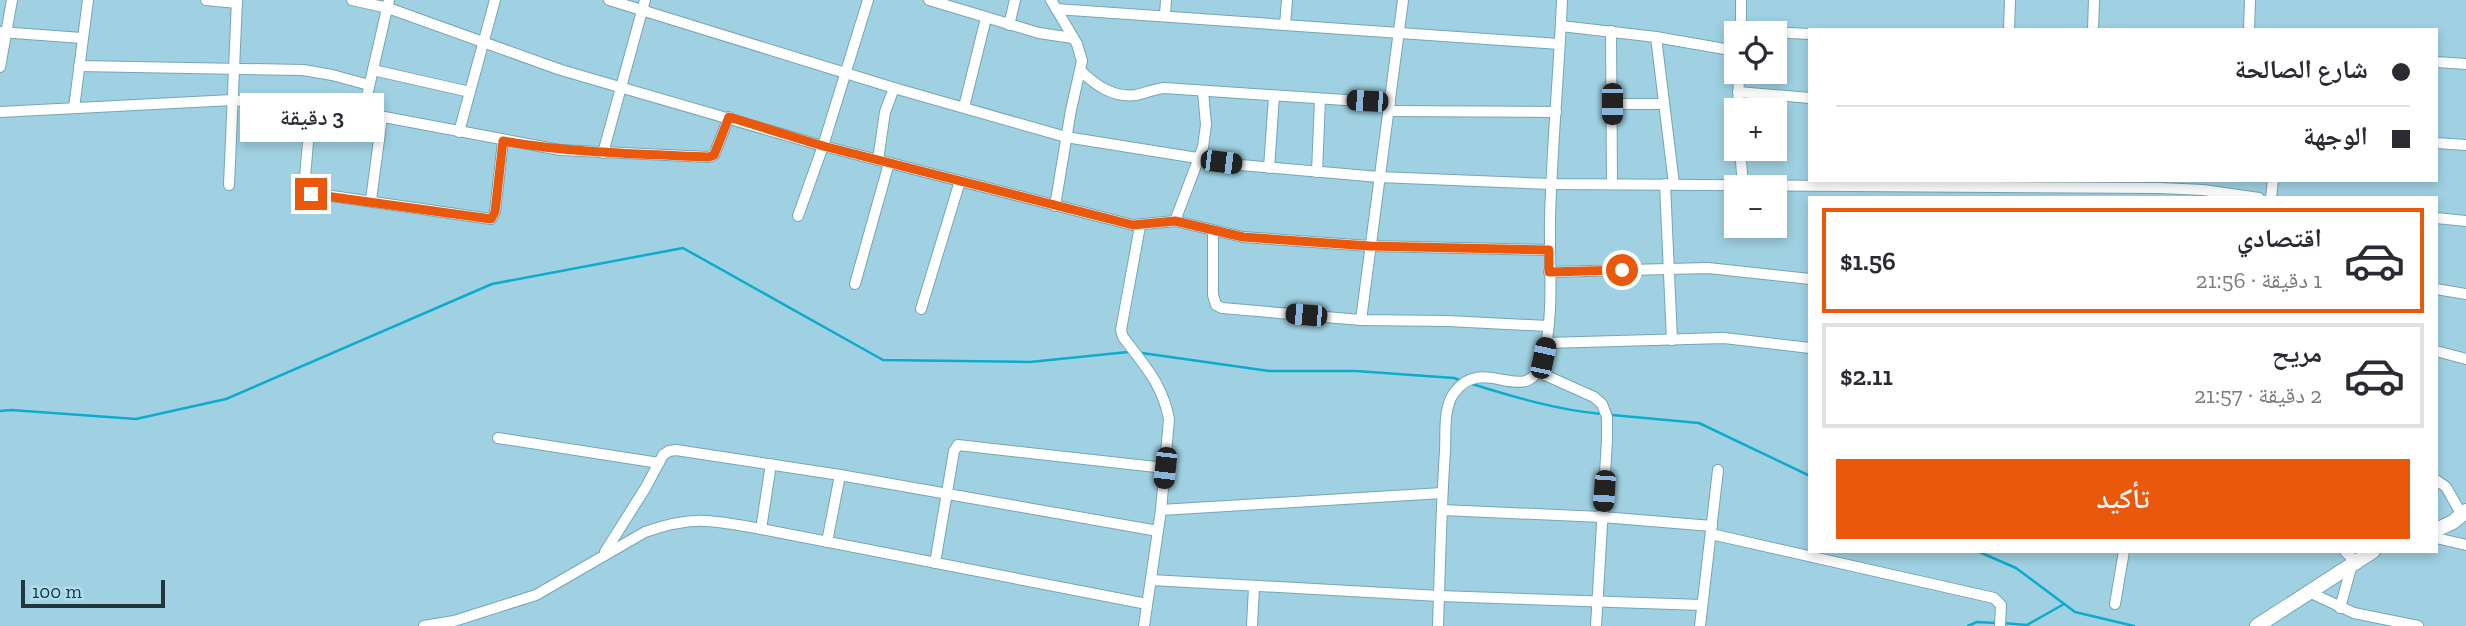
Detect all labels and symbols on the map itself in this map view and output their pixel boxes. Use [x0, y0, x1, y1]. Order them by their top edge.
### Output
car [1602, 83, 1623, 125]
car [1346, 89, 1389, 113]
callout: 3 دقيقة [239, 92, 383, 142]
car [1199, 149, 1244, 175]
route end [295, 178, 327, 210]
route start [1606, 254, 1638, 286]
car [1285, 303, 1328, 327]
car [1529, 335, 1558, 381]
car [1153, 446, 1178, 490]
car [1593, 469, 1616, 513]
scale bar [21, 577, 164, 609]

